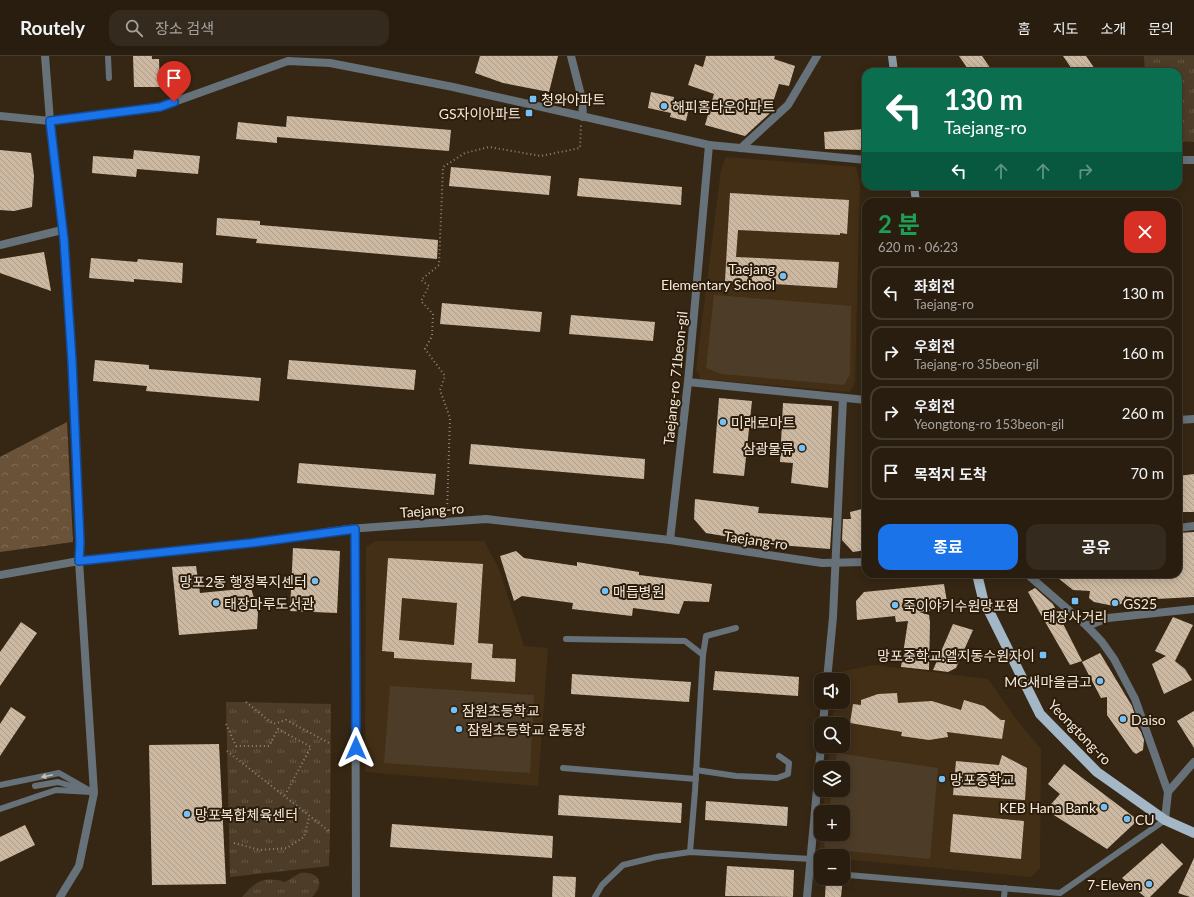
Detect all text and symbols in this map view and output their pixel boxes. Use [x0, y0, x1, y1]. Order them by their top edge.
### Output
search box [109, 10, 389, 46]
text: Routely [20, 16, 85, 39]
icon: search [123, 17, 145, 39]
text: 장소 검색 [155, 19, 214, 37]
text: 홈 [1018, 20, 1031, 37]
text: 지도 [1053, 20, 1078, 37]
text: 소개 [1100, 20, 1126, 37]
text: 문의 [1148, 20, 1174, 37]
pin [157, 61, 191, 102]
icon: arrive [163, 67, 185, 89]
text: 130 m [944, 82, 1023, 116]
icon: left [878, 84, 930, 136]
place label: 청와아파트 [541, 91, 606, 108]
marker: 청와아파트 [528, 94, 538, 104]
place label: 해피홈타운아파트 [672, 98, 775, 115]
marker: 해피홈타운아파트 [659, 101, 669, 111]
place label: GS자이아파트 [439, 105, 521, 122]
marker: GS자이아파트 [524, 108, 534, 118]
text: Taejang-ro [944, 116, 1027, 138]
icon: left [948, 160, 970, 182]
icon: ahead [990, 160, 1012, 182]
icon: ahead [1032, 160, 1054, 182]
icon: right [1074, 160, 1096, 182]
text: 2 분 [878, 209, 920, 238]
button: close [1124, 211, 1166, 253]
text: 620 m · 06:23 [878, 239, 958, 255]
place label: Taejang Elementary School [661, 260, 775, 293]
marker: Taejang Elementary School [778, 271, 788, 281]
text: 좌회전 [914, 277, 955, 295]
icon: left [880, 282, 902, 304]
text: 130 m [1122, 284, 1164, 302]
text: Taejang-ro [914, 296, 974, 312]
street label: Taejang-ro 71beon-gil [660, 310, 690, 446]
text: 우회전 [914, 337, 955, 355]
icon: right [880, 342, 902, 364]
text: 160 m [1122, 344, 1164, 362]
text: Taejang-ro 35beon-gil [914, 356, 1039, 372]
text: 우회전 [914, 397, 955, 415]
icon: right [880, 402, 902, 424]
text: 260 m [1122, 404, 1164, 422]
place label: 미래로마트 [731, 414, 796, 431]
text: Yeongtong-ro 153beon-gil [914, 416, 1064, 432]
marker: 미래로마트 [718, 417, 728, 427]
place label: 삼광물류 [742, 440, 794, 457]
marker: 삼광물류 [797, 443, 807, 453]
icon: arrive [880, 462, 902, 484]
text: 70 m [1130, 464, 1164, 482]
text: 목적지 도착 [914, 465, 987, 483]
street label: Taejang-ro [399, 499, 465, 521]
button: 종료 [878, 524, 1018, 570]
button: 공유 [1026, 524, 1166, 570]
street label: Taejang-ro [723, 527, 789, 553]
place label: 망포2동 행정복지센터 [179, 573, 307, 590]
marker: 망포2동 행정복지센터 [310, 576, 320, 586]
place label: 매듭병원 [613, 583, 665, 600]
marker: 매듭병원 [600, 586, 610, 596]
place label: 태장마루도서관 [224, 595, 314, 612]
place label: GS25 [1123, 595, 1157, 612]
marker: 태장사거리 [1070, 596, 1080, 606]
place label: 죽이야기수원망포점 [903, 597, 1019, 614]
marker: 태장마루도서관 [211, 598, 221, 608]
marker: GS25 [1110, 598, 1120, 608]
marker: 죽이야기수원망포점 [890, 600, 900, 610]
place label: 태장사거리 [1043, 608, 1107, 625]
place label: 망포중학교.엘지동수원자이 [877, 647, 1035, 664]
marker: 망포중학교.엘지동수원자이 [1038, 650, 1048, 660]
map controls [814, 673, 850, 885]
button: sound [814, 673, 850, 709]
place label: MG새마을금고 [1004, 673, 1092, 690]
marker: MG새마을금고 [1095, 676, 1105, 686]
street label: Yeongtong-ro [1045, 696, 1115, 768]
place label: 잠원초등학교 [462, 702, 539, 719]
marker: 잠원초등학교 [449, 705, 459, 715]
place label: Daiso [1131, 711, 1166, 728]
marker: Daiso [1118, 714, 1128, 724]
button: search [814, 717, 850, 753]
place label: 잠원초등학교 운동장 [467, 721, 587, 738]
marker: 잠원초등학교 운동장 [454, 724, 464, 734]
position arrow [335, 727, 377, 769]
button: layers [814, 761, 850, 797]
place label: 망포중학교 [950, 771, 1015, 788]
one-way arrow [40, 773, 53, 779]
marker: 망포중학교 [937, 774, 947, 784]
place label: KEB Hana Bank [999, 799, 1097, 816]
marker: KEB Hana Bank [1099, 802, 1109, 812]
button: + [814, 805, 850, 841]
place label: 망포복합체육센터 [195, 806, 298, 823]
marker: 망포복합체육센터 [182, 809, 192, 819]
place label: CU [1135, 811, 1155, 828]
marker: CU [1122, 814, 1132, 824]
button: − [814, 849, 850, 885]
place label: 7-Eleven [1087, 876, 1141, 893]
marker: 7-Eleven [1144, 879, 1154, 889]

